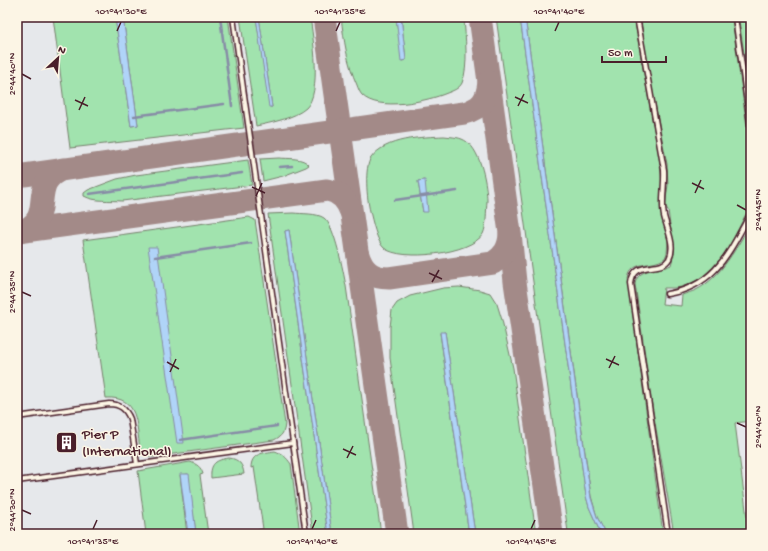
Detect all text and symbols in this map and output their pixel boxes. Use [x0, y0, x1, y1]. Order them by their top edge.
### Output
text: 101°41'30"E [95, 6, 147, 18]
text: 101°41'35"E [314, 6, 366, 18]
text: 101°41'40"E [533, 6, 585, 18]
north arrow [38, 38, 78, 78]
scale bar [602, 38, 666, 64]
text: N [56, 44, 67, 58]
text: 50 m [608, 47, 633, 61]
text: 2°44'40"N [7, 52, 19, 95]
text: 2°44'45"N [753, 188, 765, 231]
text: 2°44'35"N [7, 270, 19, 313]
text: 2°44'40"N [753, 405, 765, 448]
place label: Pier P (International) [81, 426, 172, 461]
building icon: Pier P (International) [54, 429, 80, 455]
text: 2°44'30"N [7, 488, 19, 531]
text: 101°41'35"E [67, 536, 119, 548]
text: 101°41'40"E [286, 536, 338, 548]
text: 101°41'45"E [505, 536, 557, 548]

